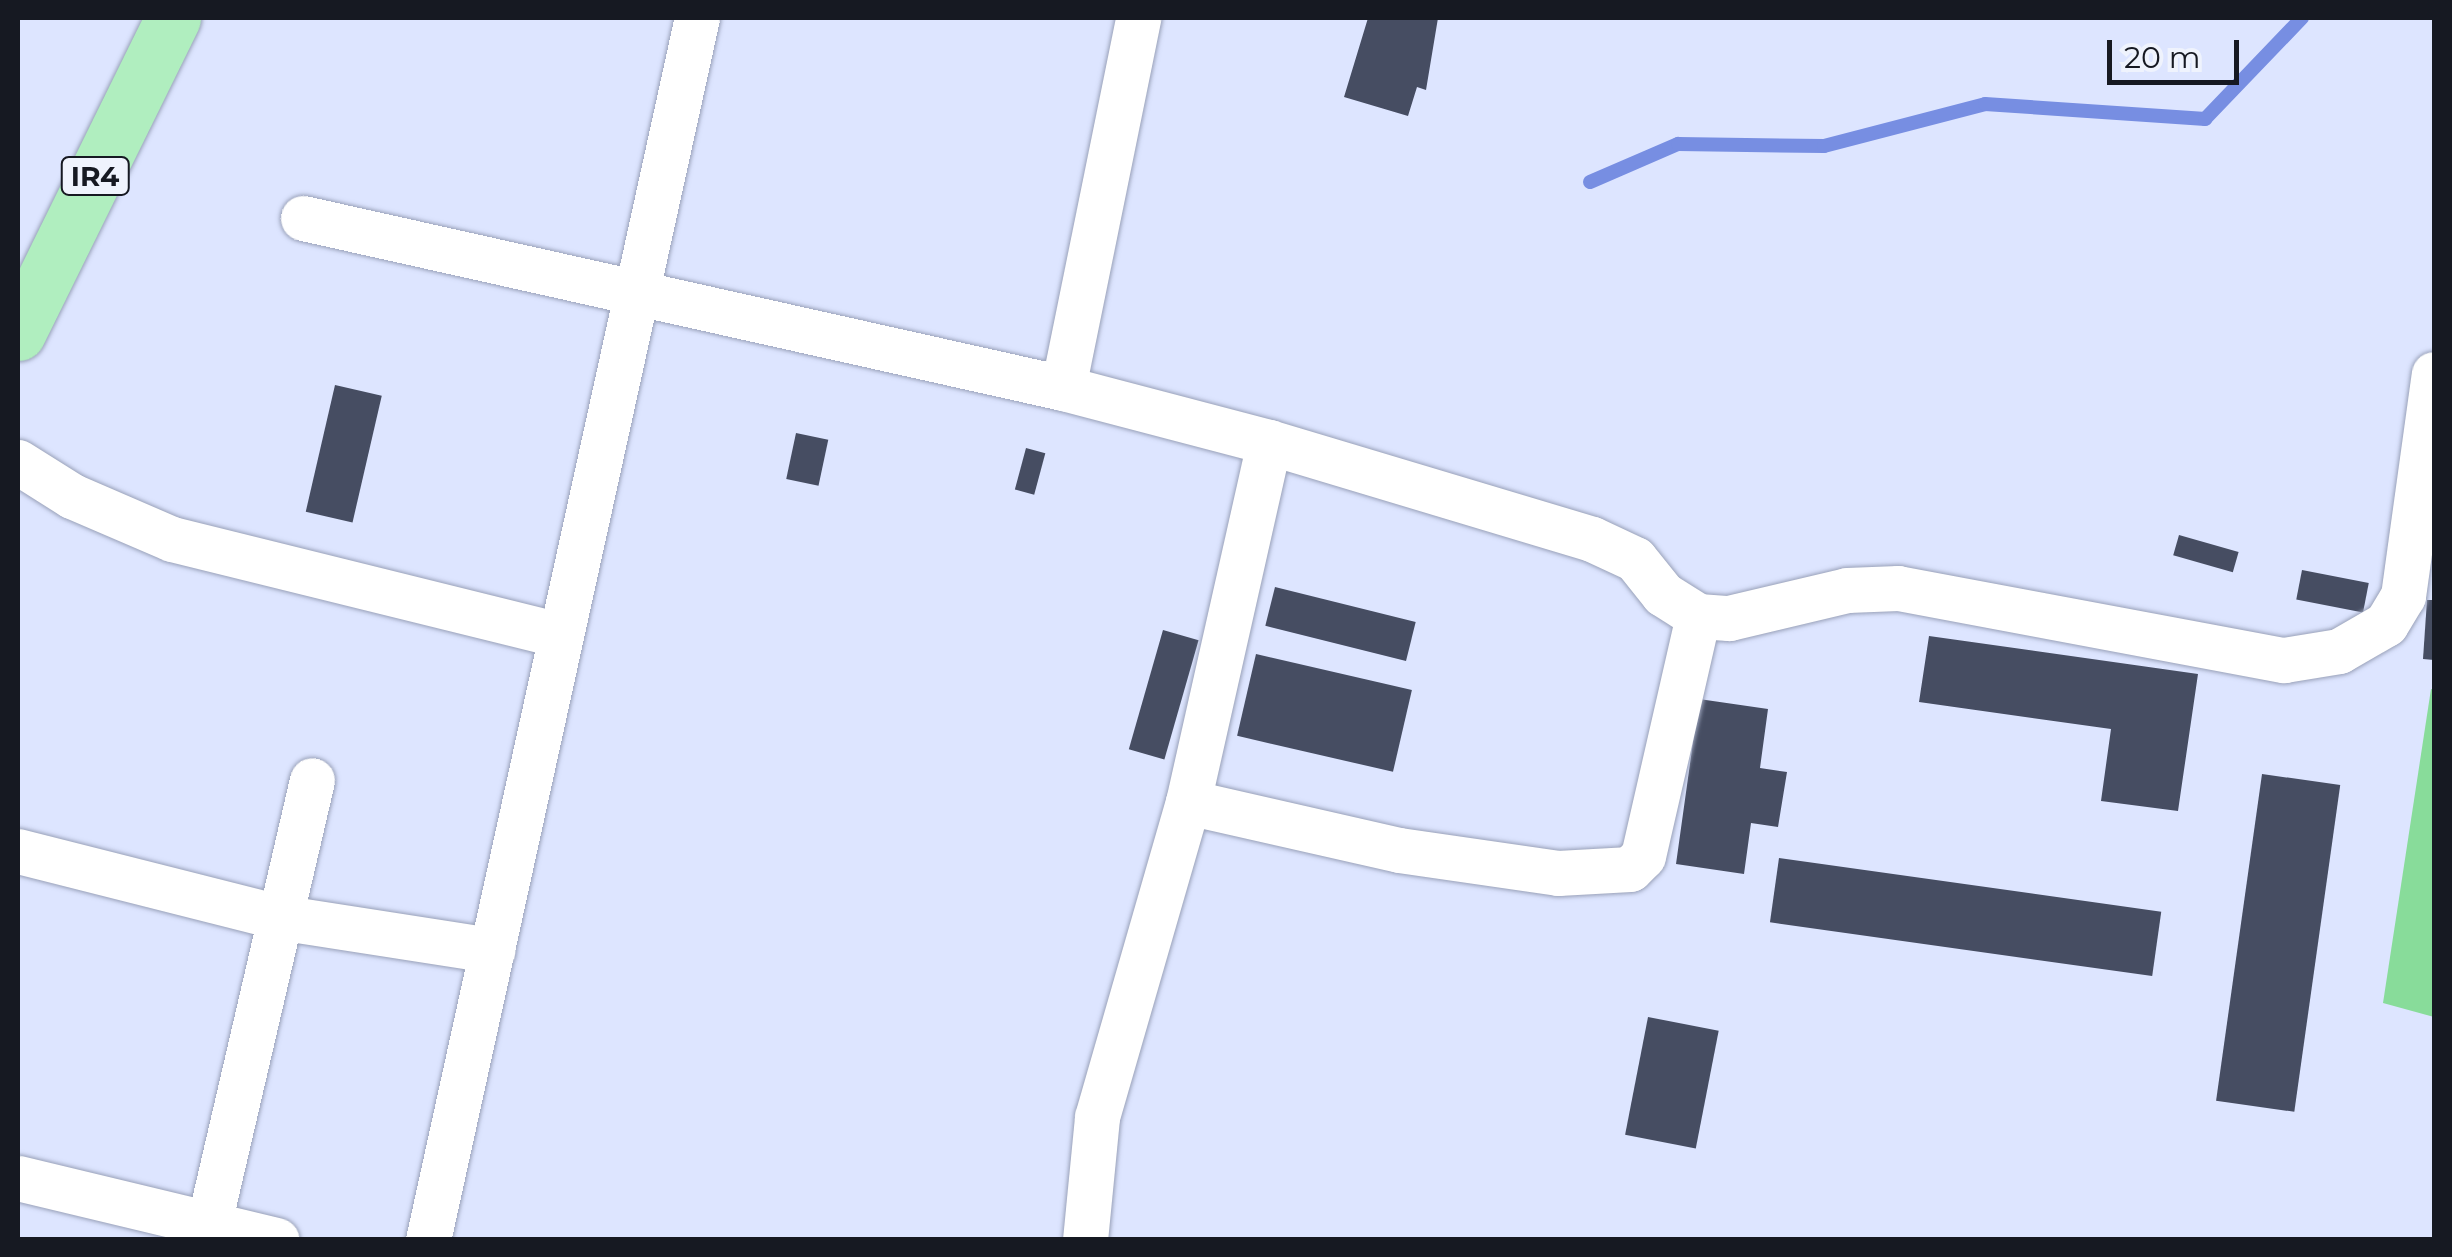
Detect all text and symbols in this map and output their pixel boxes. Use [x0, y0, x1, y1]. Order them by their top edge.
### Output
scale bar [2112, 20, 2244, 82]
text: 20 m [2124, 39, 2201, 76]
road number: IR4 [60, 153, 130, 199]

